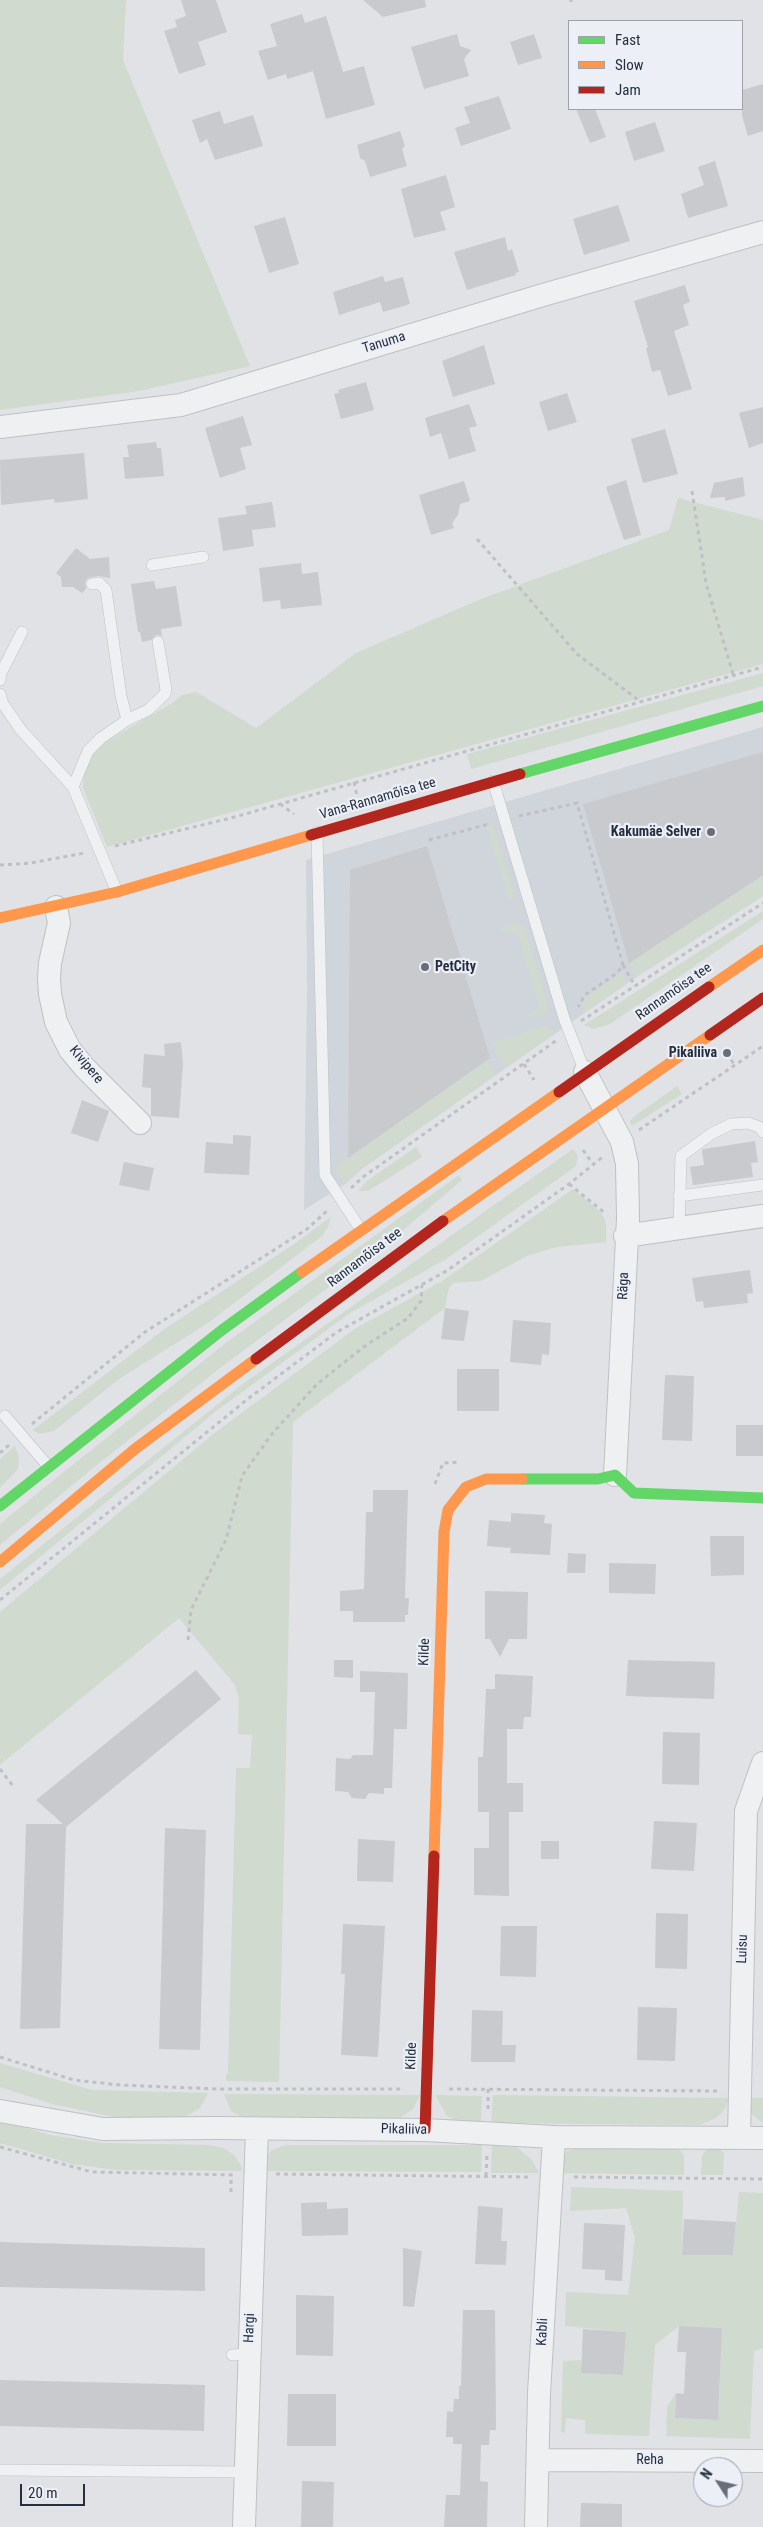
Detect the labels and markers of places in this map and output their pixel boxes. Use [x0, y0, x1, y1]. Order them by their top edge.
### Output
place label: Kakumäe Selver [611, 824, 701, 840]
marker: Kakumäe Selver [705, 826, 717, 838]
place label: PetCity [435, 959, 476, 975]
marker: PetCity [419, 961, 431, 973]
place label: Pikaliiva [669, 1045, 717, 1061]
marker: Pikaliiva [721, 1047, 733, 1059]

